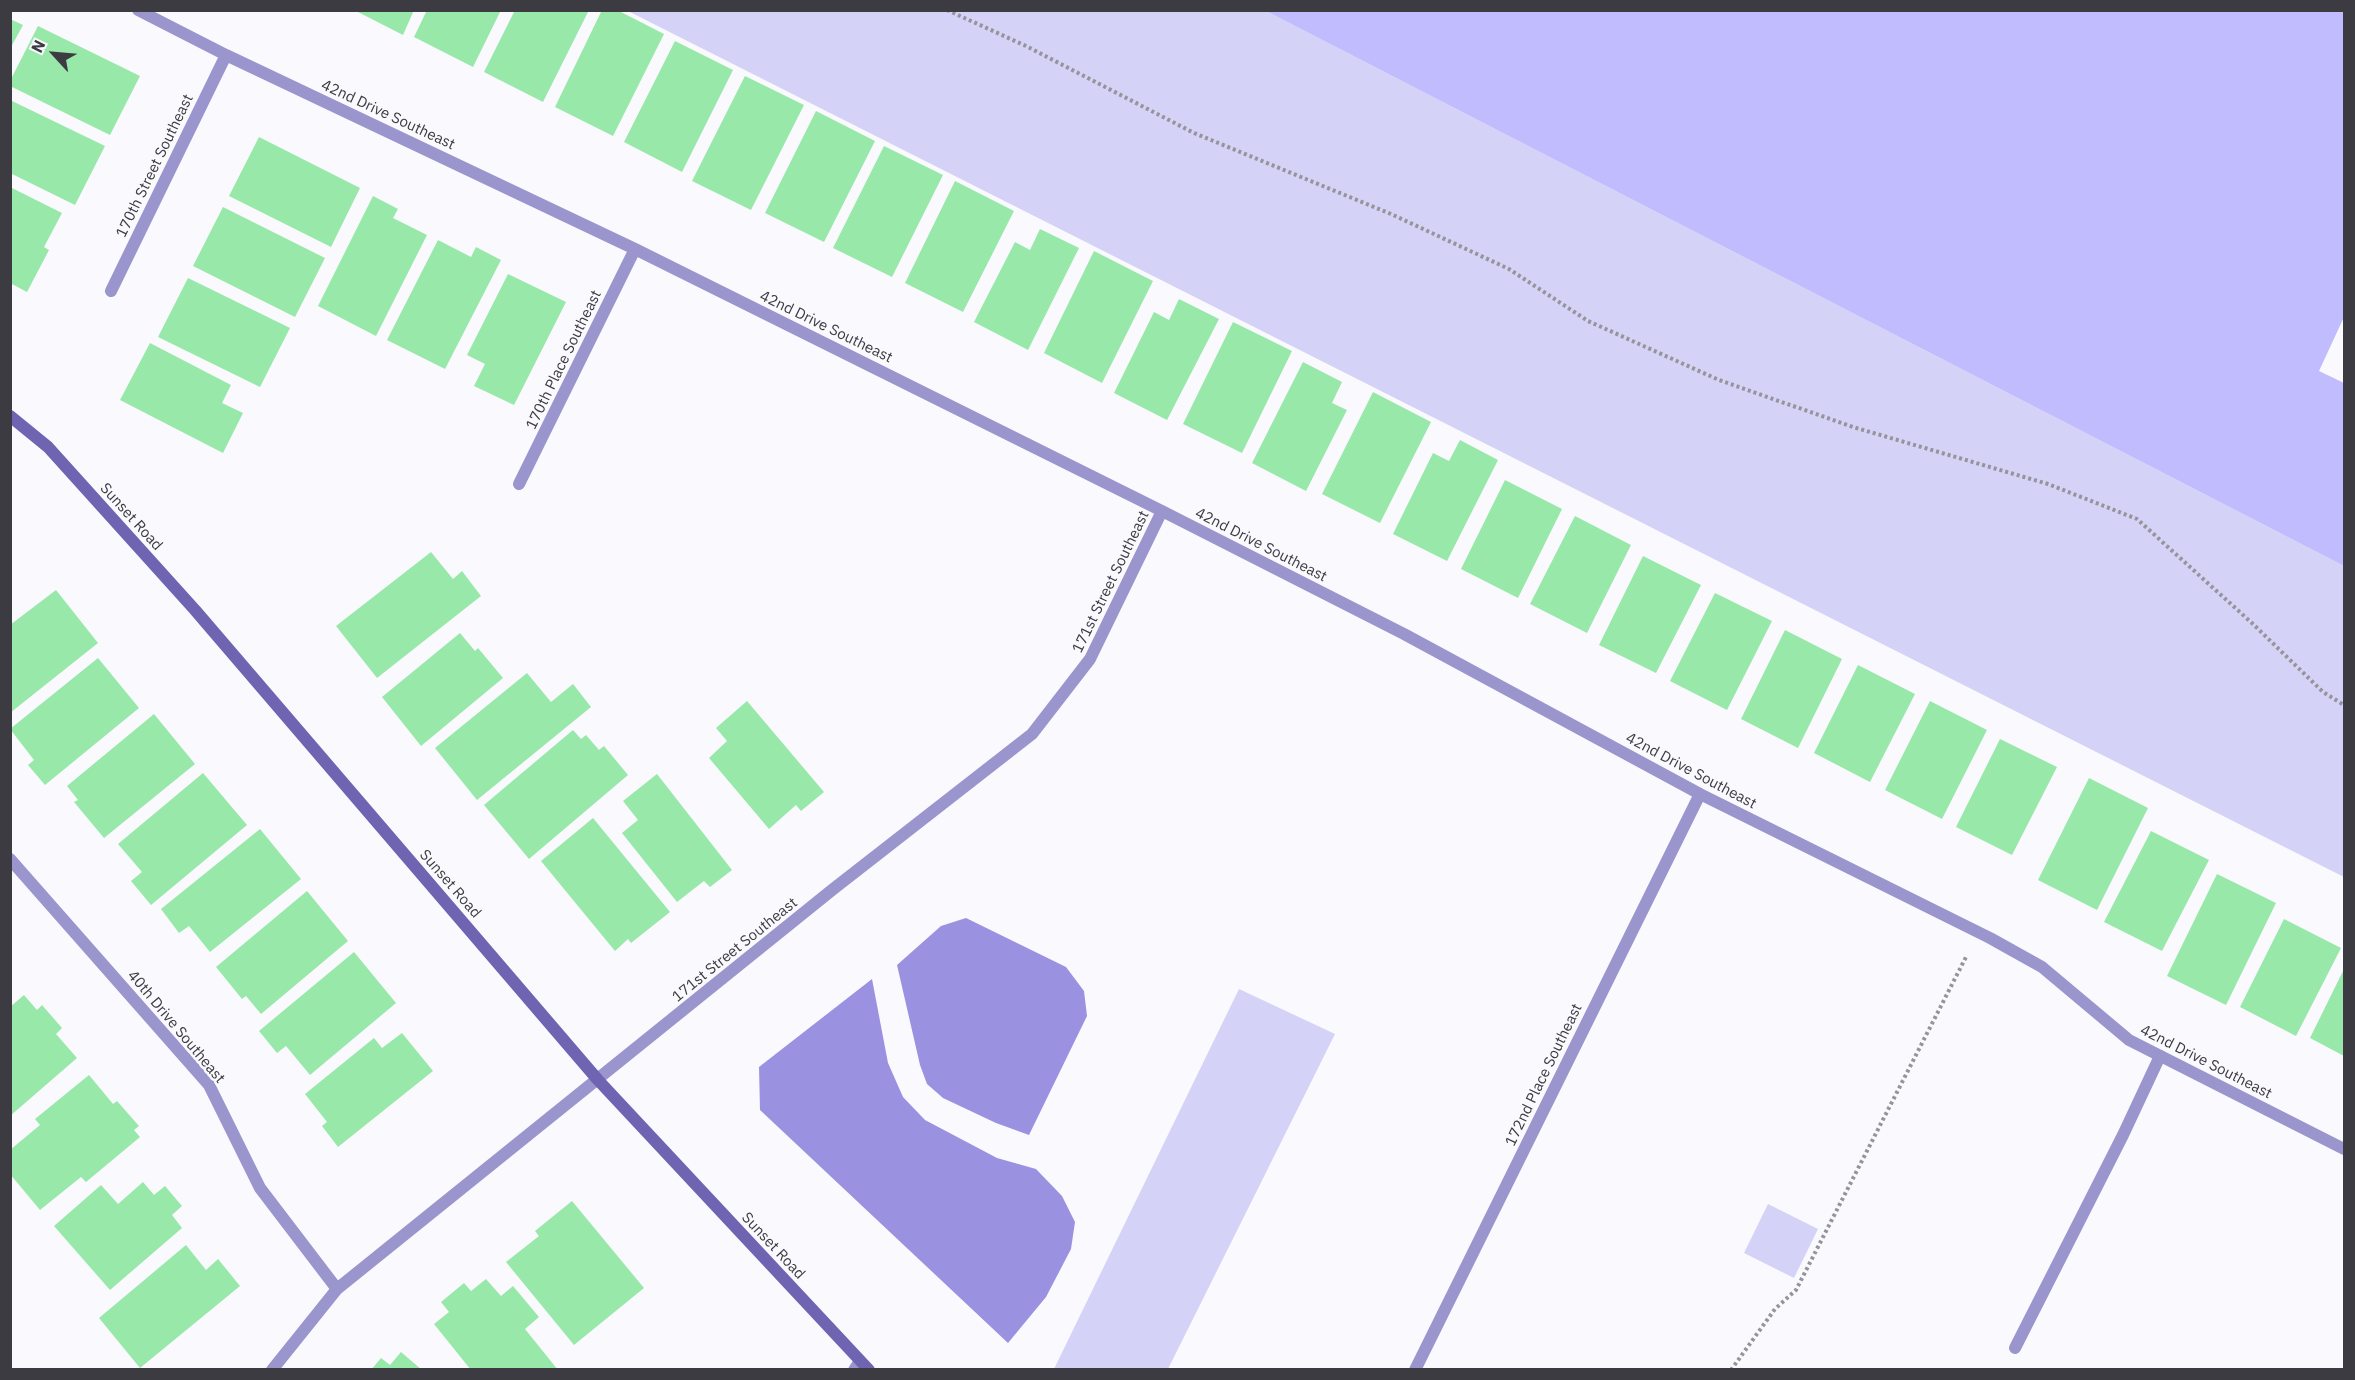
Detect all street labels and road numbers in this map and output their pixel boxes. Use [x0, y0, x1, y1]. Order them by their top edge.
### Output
street label: 42nd Drive Southeast [318, 76, 458, 154]
street label: 170th Street Southeast [112, 91, 198, 241]
street label: 170th Place Southeast [522, 287, 606, 433]
street label: 42nd Drive Southeast [757, 287, 895, 367]
street label: Sunset Road [96, 480, 166, 554]
street label: 42nd Drive Southeast [1192, 504, 1330, 586]
street label: 171st Street Southeast [1069, 508, 1153, 656]
street label: 42nd Drive Southeast [1623, 729, 1759, 813]
street label: Sunset Road [415, 846, 485, 922]
street label: 171st Street Southeast [669, 894, 801, 1006]
street label: 40th Drive Southeast [124, 967, 228, 1087]
street label: 172nd Place Southeast [1502, 1001, 1586, 1149]
street label: 42nd Drive Southeast [2137, 1021, 2275, 1103]
street label: Sunset Road [738, 1209, 808, 1283]

